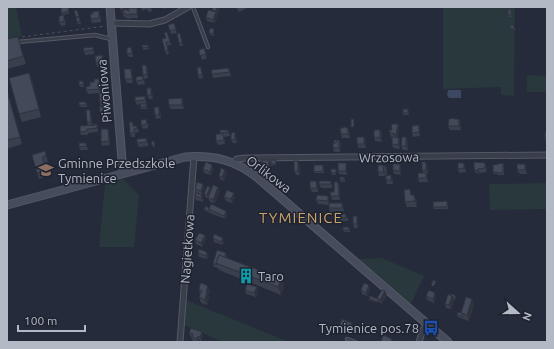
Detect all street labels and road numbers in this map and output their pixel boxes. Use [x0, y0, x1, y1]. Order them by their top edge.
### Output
street label: Piwoniowa [94, 59, 114, 123]
street label: Wrzosowa [359, 149, 419, 165]
street label: Orlikowa [244, 153, 294, 195]
street label: Nagietkowa [178, 214, 196, 284]

